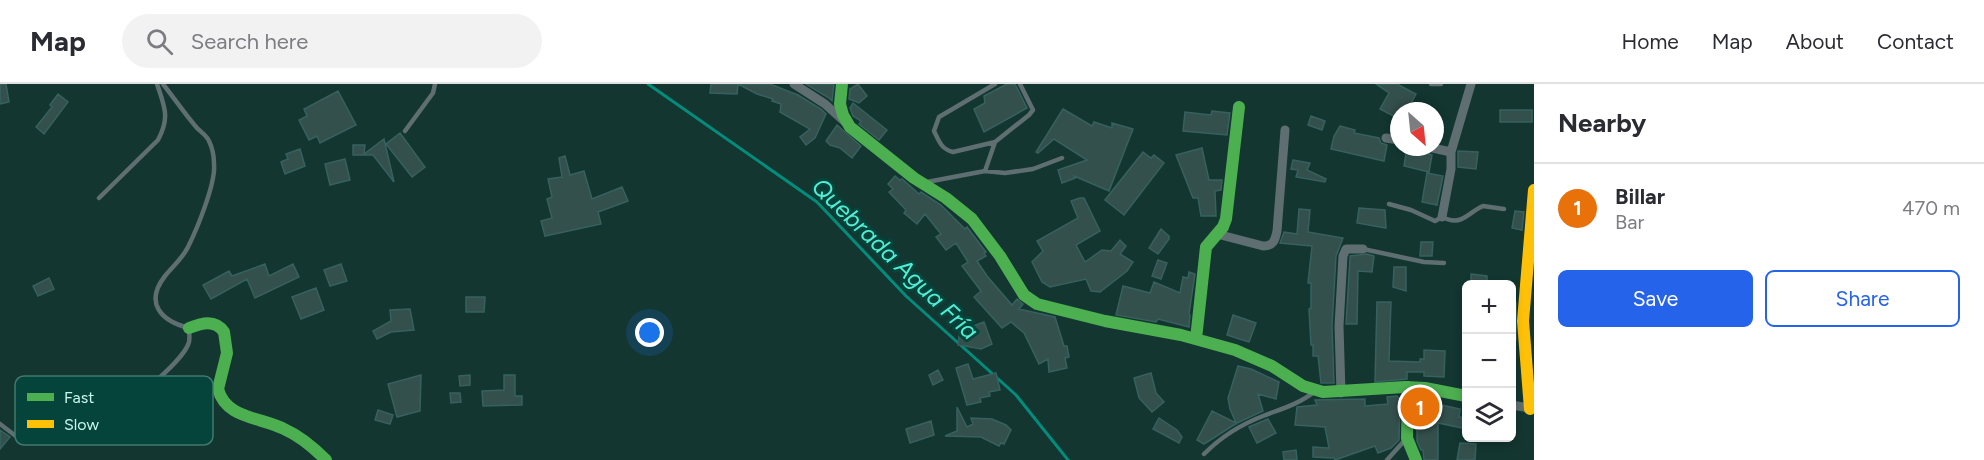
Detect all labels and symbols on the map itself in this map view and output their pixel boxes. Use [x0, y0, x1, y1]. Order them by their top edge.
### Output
north arrow [1390, 102, 1444, 156]
water label: Quebrada Agua Fría [806, 172, 985, 345]
your location [635, 318, 664, 347]
legend [15, 376, 213, 445]
pin: 1 [1400, 384, 1440, 430]
text: Fast [64, 388, 94, 407]
text: Slow [64, 415, 99, 434]

